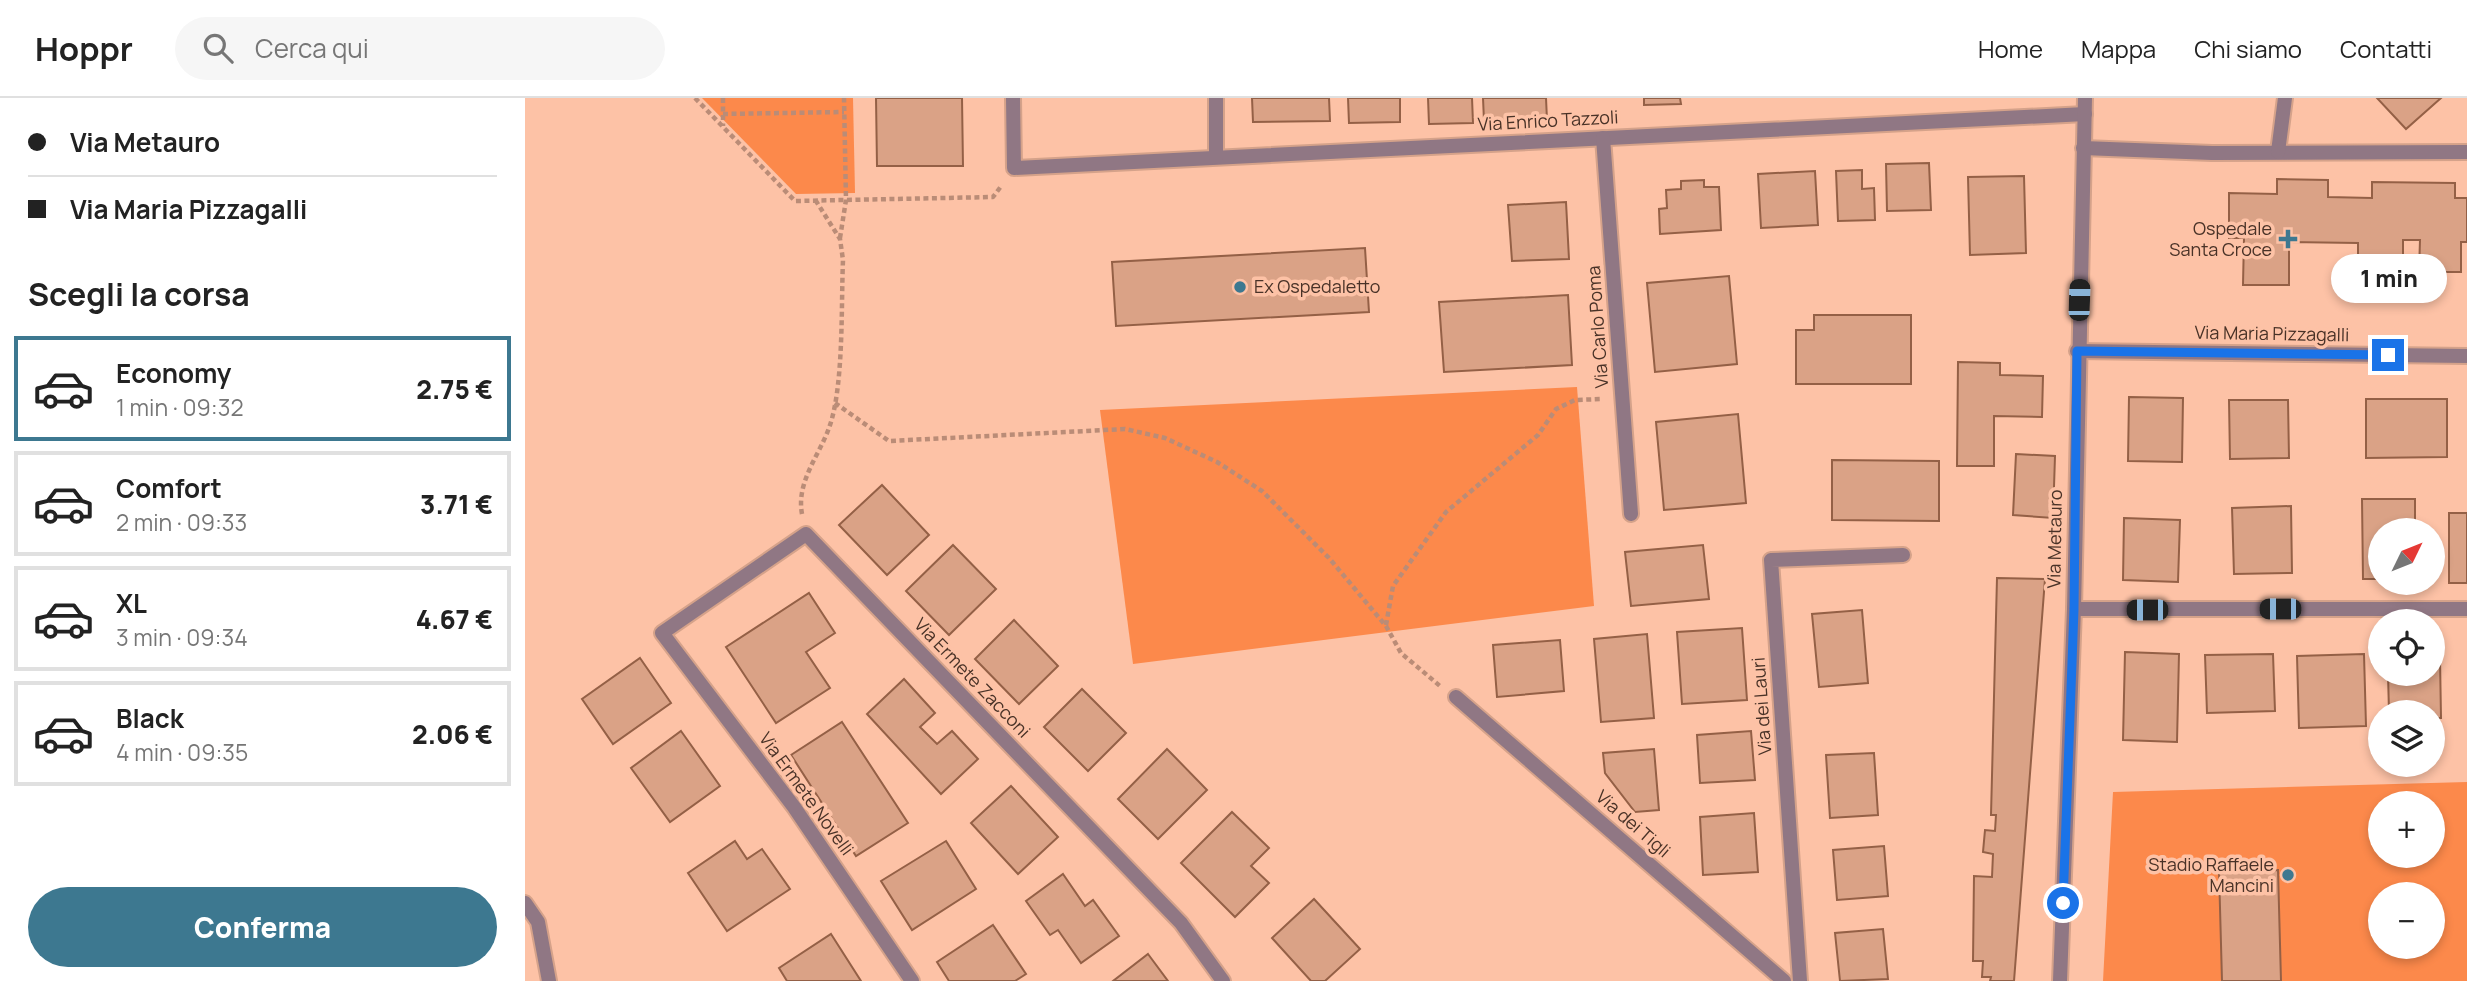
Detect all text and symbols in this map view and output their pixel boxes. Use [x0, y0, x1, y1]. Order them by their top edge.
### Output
search box [175, 17, 665, 80]
text: Hoppr [35, 26, 133, 71]
icon: search [199, 29, 237, 67]
text: Cerca qui [255, 30, 369, 66]
text: Home [1978, 32, 2043, 65]
text: Mappa [2081, 32, 2156, 65]
text: Chi siamo [2194, 32, 2302, 65]
text: Contatti [2340, 32, 2432, 65]
street label: Via Enrico Tazzoli [1477, 104, 1619, 136]
text: Via Metauro [70, 124, 220, 160]
text: Via Maria Pizzagalli [70, 191, 307, 227]
place label: Ospedale Santa Croce [2169, 216, 2272, 261]
marker: Ospedale Santa Croce [2278, 229, 2298, 249]
callout: 1 min [2330, 254, 2446, 302]
text: 1 min [2360, 262, 2418, 294]
street label: Via Carlo Poma [1581, 265, 1613, 389]
text: Scegli la corsa [28, 272, 250, 316]
place label: Ex Ospedaletto [1254, 274, 1380, 298]
marker: Ex Ospedaletto [1232, 279, 1248, 295]
car [2068, 279, 2091, 321]
street label: Via Maria Pizzagalli [2195, 320, 2350, 346]
route end [2372, 339, 2404, 371]
text: Economy [116, 355, 231, 391]
icon: car [32, 357, 95, 420]
text: 2.75 € [416, 371, 493, 407]
text: 1 min · 09:32 [116, 391, 244, 423]
text: Comfort [116, 470, 222, 506]
icon: car [32, 472, 95, 535]
text: 3.71 € [420, 486, 493, 522]
street label: Via Metauro [2041, 489, 2067, 589]
text: 2 min · 09:33 [116, 506, 247, 538]
north arrow [2368, 518, 2445, 595]
map controls [2368, 518, 2445, 959]
text: XL [116, 585, 147, 621]
icon: car [32, 587, 95, 650]
car [2260, 599, 2302, 620]
car [2127, 600, 2169, 621]
text: 4.67 € [416, 601, 493, 637]
button: locate [2368, 609, 2445, 686]
street label: Via Ermete Zacconi [909, 612, 1036, 742]
text: 3 min · 09:34 [116, 621, 248, 653]
street label: Via dei Lauri [1746, 656, 1776, 756]
text: Black [116, 700, 184, 736]
button: layers [2368, 700, 2445, 777]
icon: car [32, 702, 95, 765]
text: 2.06 € [412, 716, 493, 752]
street label: Via Ermete Novelli [754, 727, 860, 860]
text: 4 min · 09:35 [116, 736, 248, 768]
street label: Via dei Tigli [1591, 784, 1676, 862]
button: + [2368, 791, 2445, 868]
place label: Stadio Raffaele Mancini [2148, 852, 2274, 897]
marker: Stadio Raffaele Mancini [2280, 867, 2296, 883]
button: − [2368, 882, 2445, 959]
button: Conferma [28, 887, 497, 967]
route start [2047, 887, 2079, 919]

